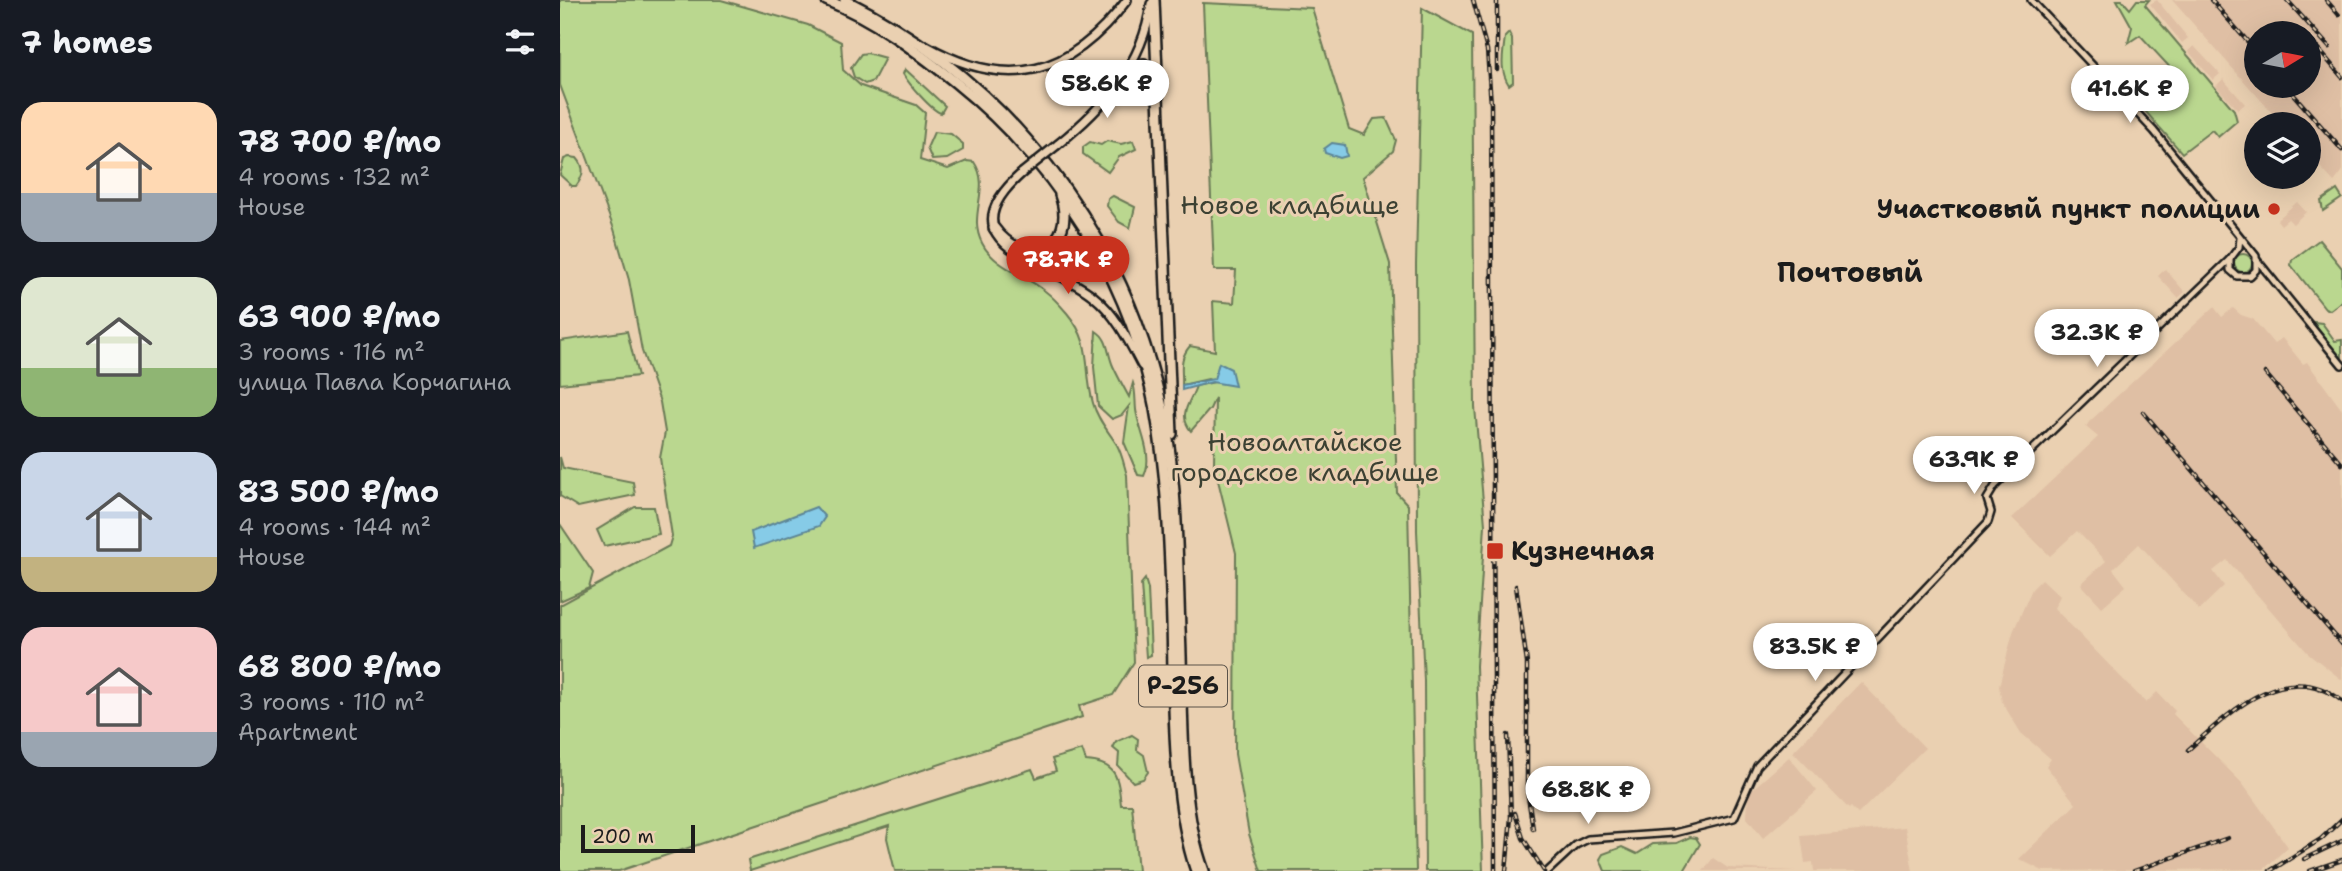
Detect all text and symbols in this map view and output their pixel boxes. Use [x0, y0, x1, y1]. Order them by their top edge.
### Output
north arrow [2244, 21, 2320, 98]
map controls [2244, 21, 2321, 189]
text: 7 homes [21, 22, 153, 63]
icon: filters [501, 23, 539, 61]
pin: 58.6K ₽ [1042, 60, 1172, 120]
pin: 41.6K ₽ [2065, 66, 2195, 125]
text: 58.6K ₽ [1061, 68, 1153, 98]
text: 41.6K ₽ [2087, 73, 2173, 103]
button: layers [2244, 112, 2321, 189]
text: 78 700 ₽/mo [238, 121, 442, 162]
icon: home [77, 130, 161, 214]
text: 4 rooms · 132 m² [238, 162, 430, 192]
park label: Новое кладбище [1180, 187, 1400, 222]
place label: Участковый пункт полиции [1877, 191, 2260, 226]
text: House [238, 192, 306, 222]
marker: Участковый пункт полиции [2266, 201, 2282, 217]
pin: 78.7K ₽ [1003, 236, 1133, 296]
text: 78.7K ₽ [1022, 244, 1114, 274]
district label: Почтовый [1777, 253, 1923, 291]
text: 63 900 ₽/mo [238, 296, 441, 337]
icon: home [77, 305, 161, 389]
pin: 32.3K ₽ [2032, 310, 2162, 369]
text: 32.3K ₽ [2050, 317, 2144, 347]
text: 3 rooms · 116 m² [238, 337, 425, 367]
text: улица Павла Корчагина [238, 367, 511, 397]
park label: Новоалтайское городское кладбище [1171, 424, 1439, 489]
pin: 63.9K ₽ [1909, 436, 2039, 496]
text: 63.9K ₽ [1929, 444, 2019, 474]
text: 83 500 ₽/mo [238, 471, 439, 512]
icon: home [77, 480, 161, 564]
text: 4 rooms · 144 m² [238, 512, 431, 542]
place label: Кузнечная [1511, 533, 1655, 568]
marker: Кузнечная [1485, 541, 1505, 561]
text: House [238, 542, 306, 572]
pin: 83.5K ₽ [1750, 624, 1880, 683]
text: 83.5K ₽ [1769, 631, 1861, 661]
text: 68 800 ₽/mo [238, 646, 442, 687]
icon: home [77, 655, 161, 739]
road number: Р-256 [1139, 666, 1227, 706]
text: 3 rooms · 110 m² [238, 687, 425, 717]
text: Apartment [238, 717, 358, 747]
pin: 68.8K ₽ [1523, 766, 1653, 826]
text: 68.8K ₽ [1541, 774, 1635, 804]
scale bar [581, 822, 695, 854]
text: 200 m [592, 824, 654, 849]

